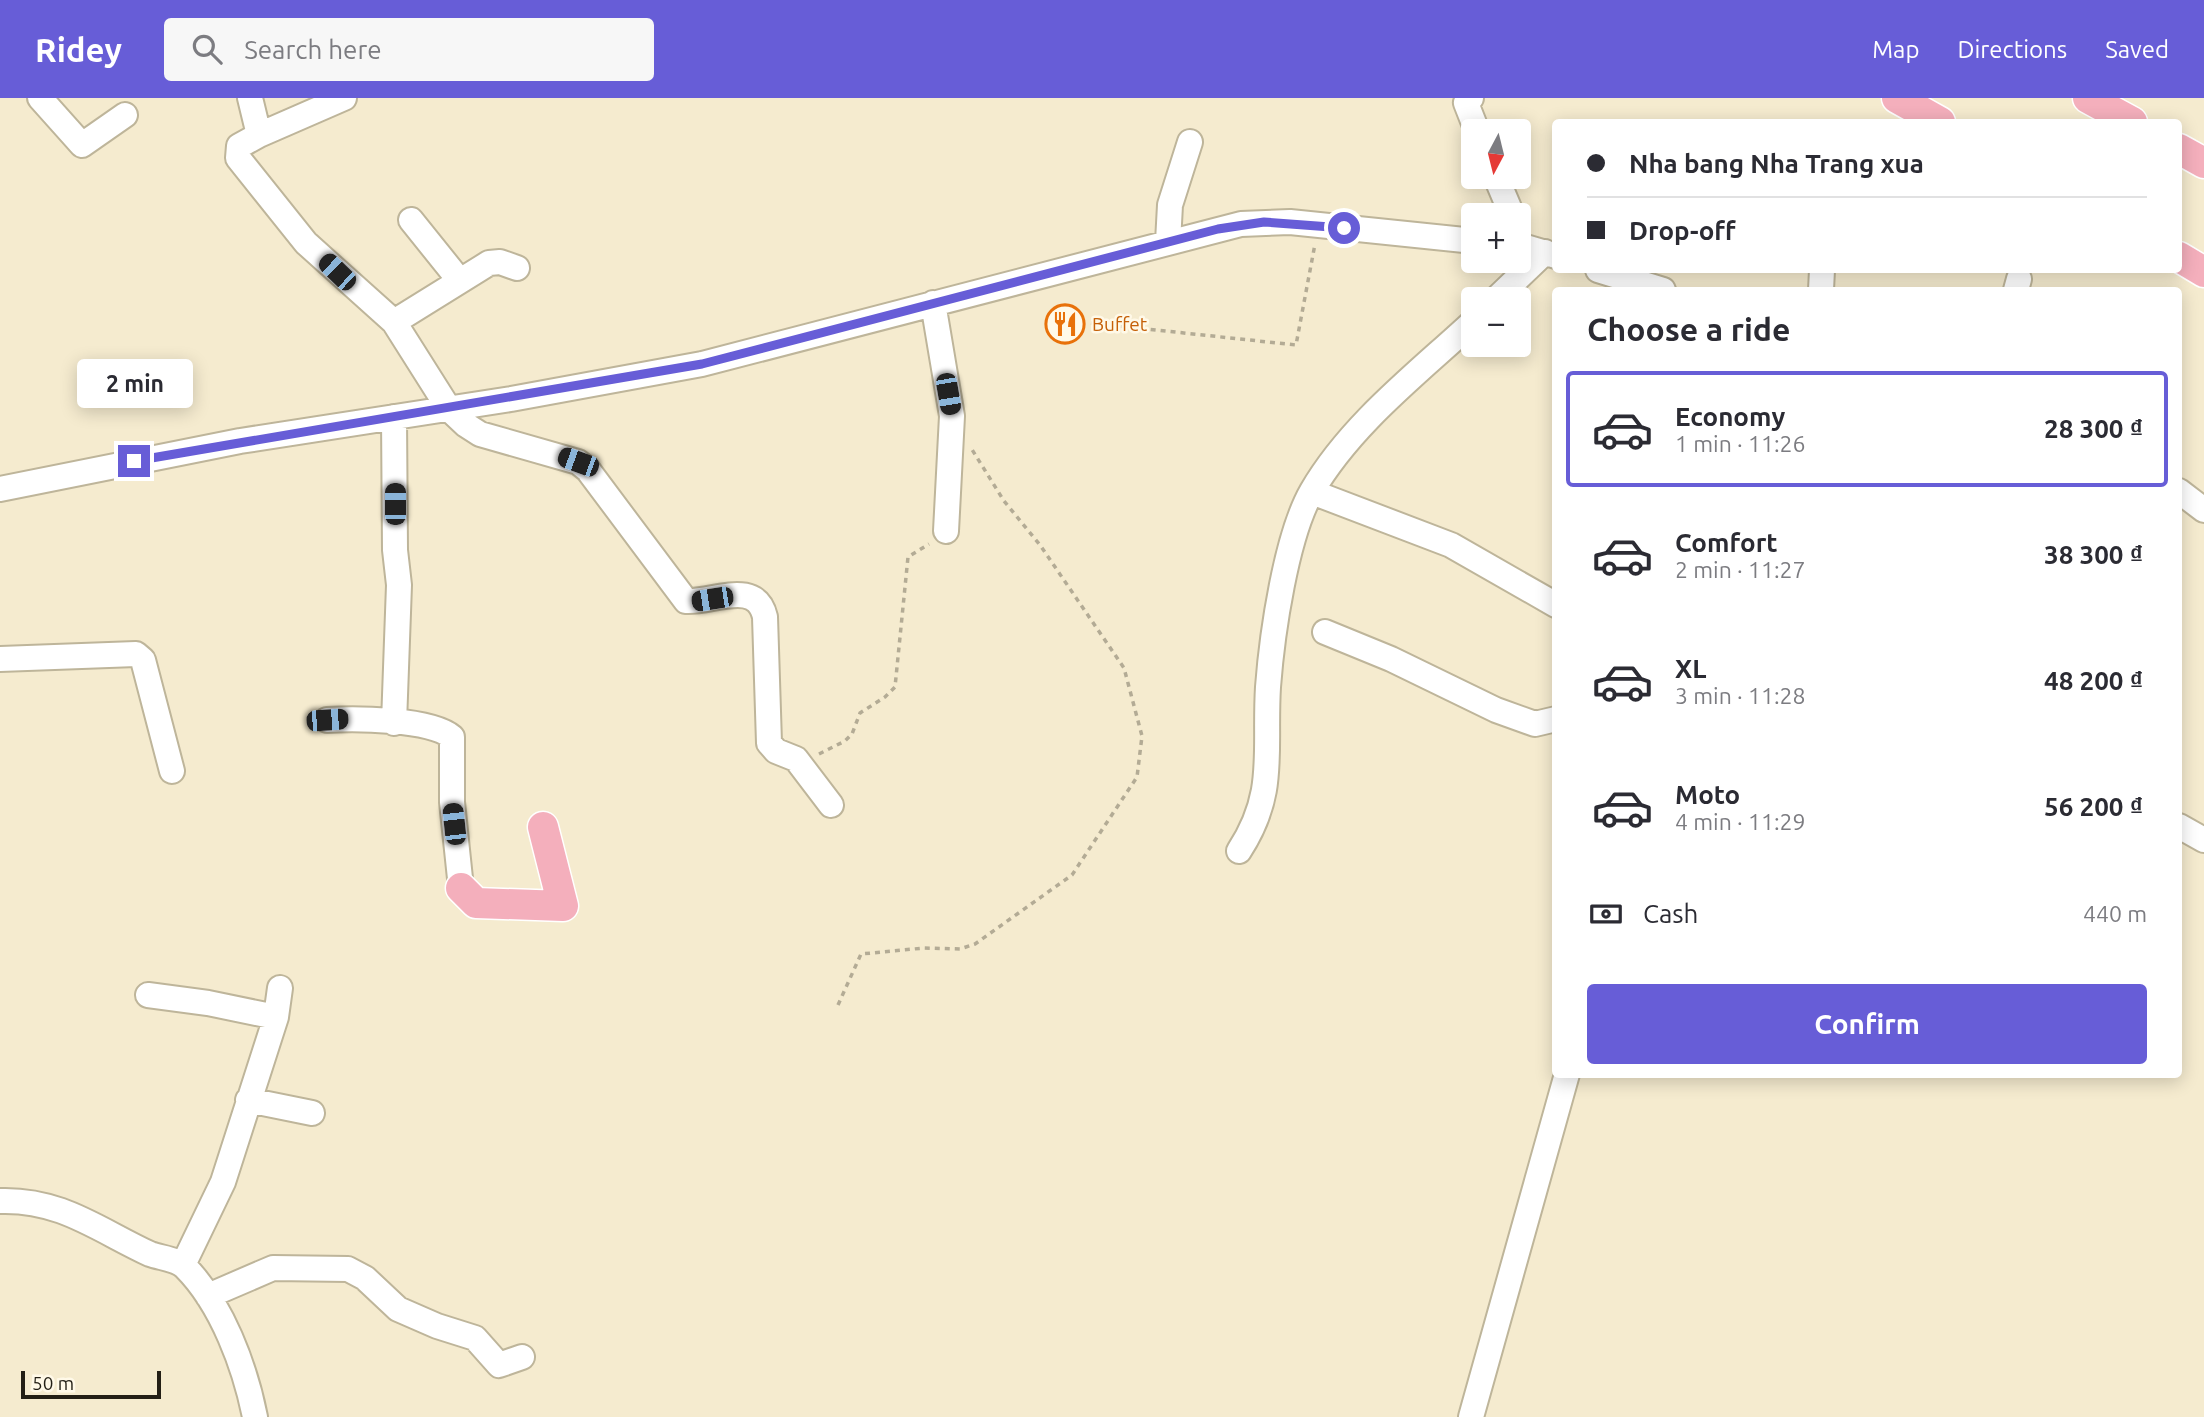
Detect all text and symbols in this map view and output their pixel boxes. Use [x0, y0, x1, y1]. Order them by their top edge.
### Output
search box [164, 18, 654, 81]
icon: search [188, 30, 226, 68]
text: Ridey [35, 31, 122, 68]
text: Search here [244, 35, 382, 64]
text: Map [1872, 36, 1919, 63]
text: Directions [1957, 36, 2067, 63]
text: Saved [2105, 36, 2169, 63]
north arrow [1461, 119, 1531, 189]
map controls [1461, 119, 1531, 357]
text: Nha bang Nha Trang xua [1629, 149, 1924, 178]
button: + [1461, 203, 1531, 273]
route start [1328, 212, 1360, 244]
text: Drop-off [1629, 216, 1736, 245]
car [315, 250, 360, 294]
button: − [1461, 287, 1531, 357]
restaurant icon: Buffet [1044, 303, 1086, 345]
text: Choose a ride [1587, 311, 1790, 347]
place label: Buffet [1092, 313, 1148, 335]
callout: 2 min [76, 360, 192, 408]
text: 2 min [106, 371, 164, 396]
car [935, 371, 962, 417]
icon: car [1591, 398, 1654, 461]
text: Economy [1675, 402, 1785, 431]
text: 28 300 ₫ [2044, 414, 2143, 443]
text: 1 min · 11:26 [1675, 431, 1806, 456]
route end [118, 445, 150, 477]
car [555, 445, 602, 479]
car [385, 483, 406, 525]
icon: car [1591, 524, 1654, 587]
text: Comfort [1675, 528, 1778, 557]
text: 38 300 ₫ [2044, 540, 2143, 569]
text: 2 min · 11:27 [1675, 557, 1806, 582]
car [690, 585, 735, 613]
icon: car [1591, 650, 1654, 713]
text: XL [1675, 654, 1706, 683]
text: 48 200 ₫ [2044, 666, 2143, 695]
text: 3 min · 11:28 [1675, 683, 1806, 708]
car [306, 708, 349, 732]
icon: car [1591, 776, 1654, 839]
text: Moto [1675, 780, 1740, 809]
text: 56 200 ₫ [2044, 792, 2143, 821]
car [442, 802, 467, 846]
text: 4 min · 11:29 [1675, 809, 1806, 834]
icon: cash [1587, 895, 1625, 933]
text: Cash [1643, 899, 1698, 928]
text: 440 m [2083, 901, 2147, 926]
button: Confirm [1587, 984, 2147, 1064]
scale bar [21, 1368, 161, 1400]
text: 50 m [32, 1372, 74, 1394]

